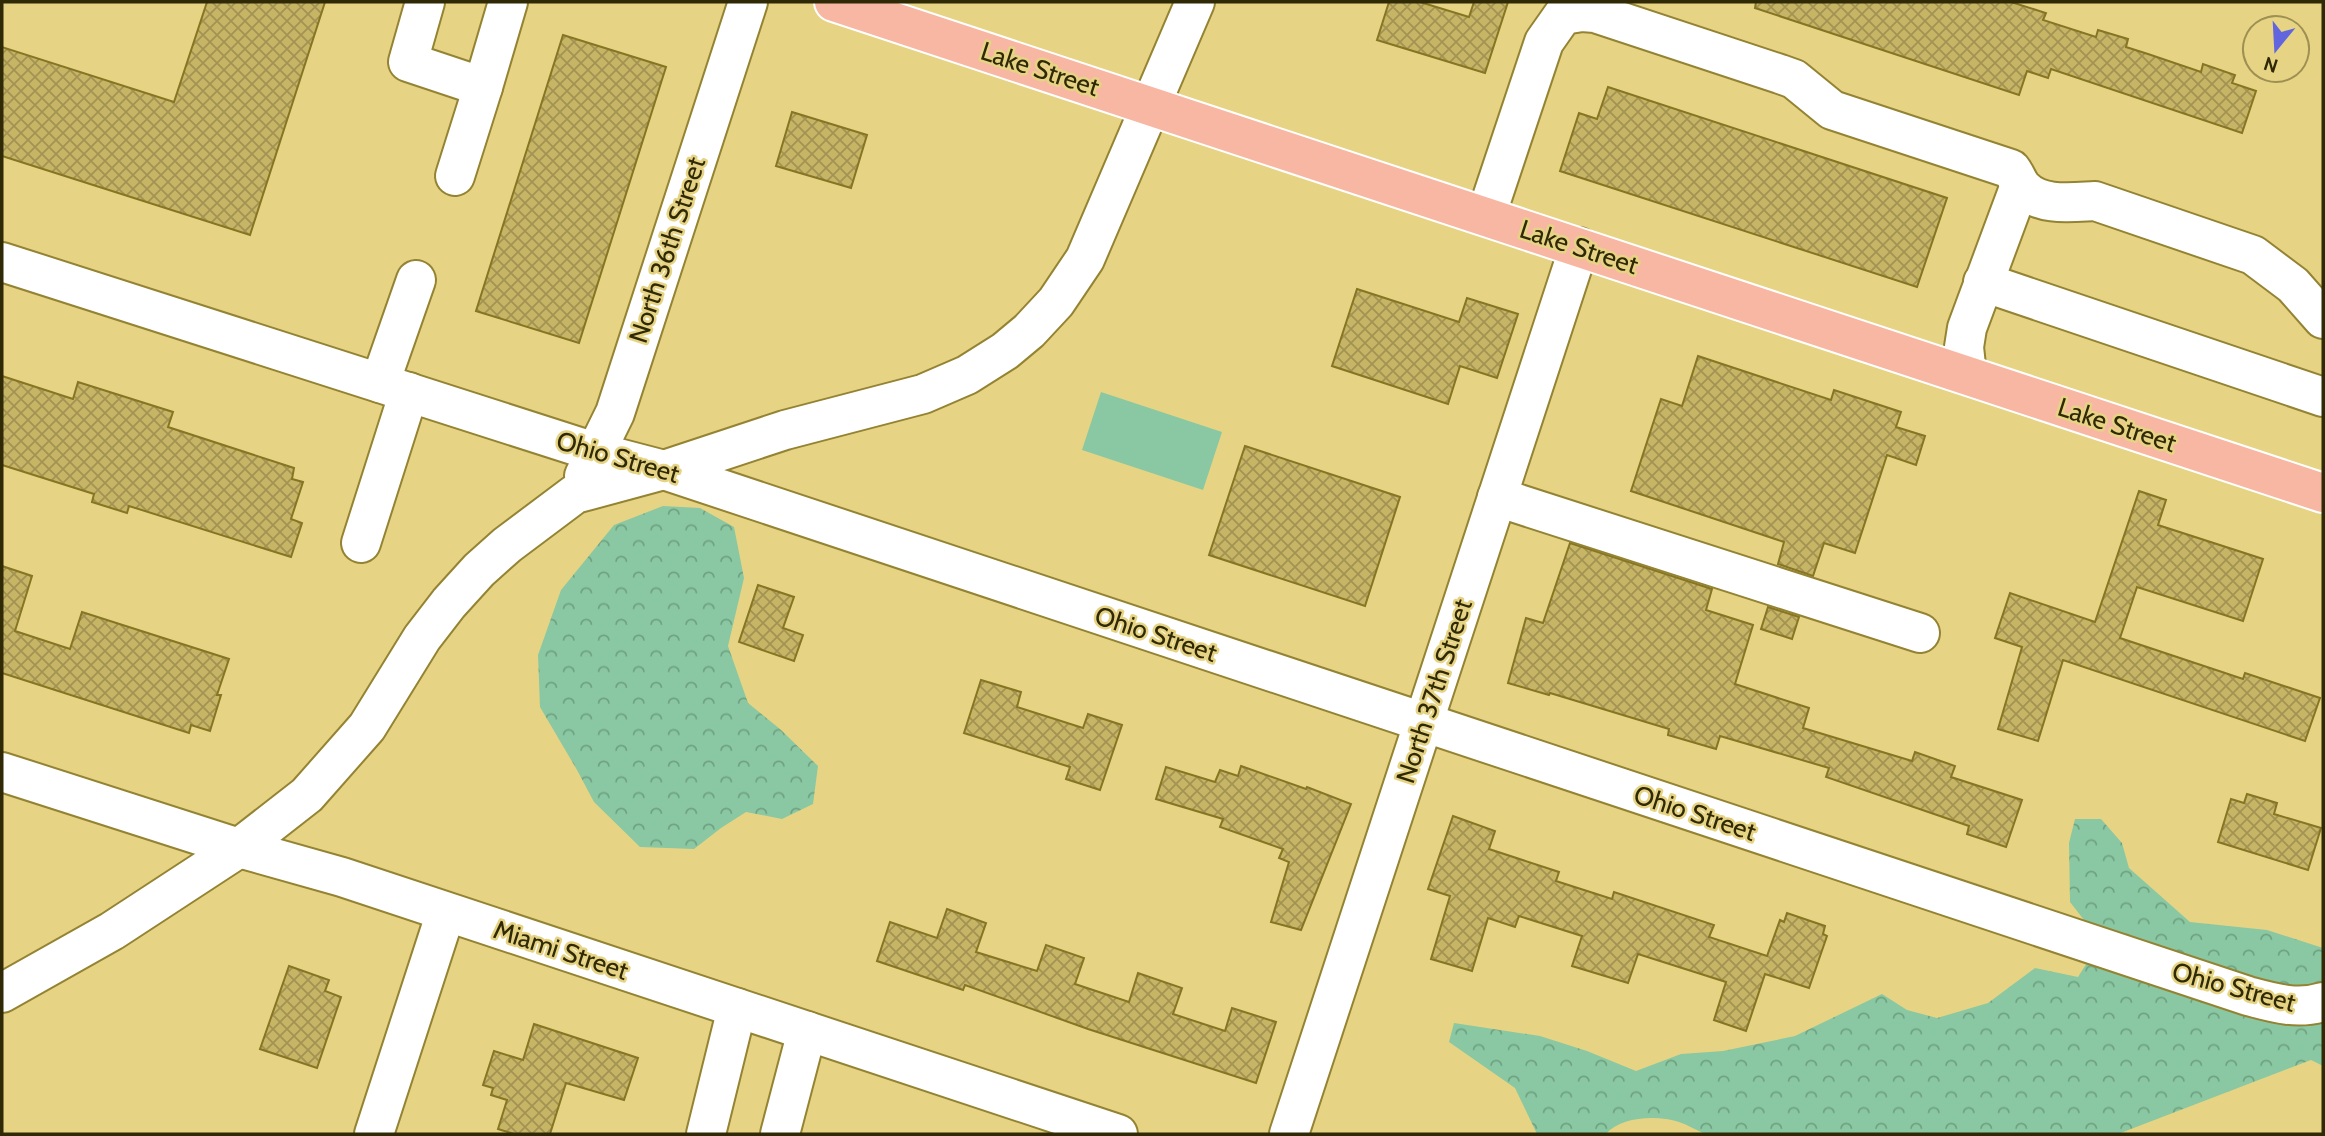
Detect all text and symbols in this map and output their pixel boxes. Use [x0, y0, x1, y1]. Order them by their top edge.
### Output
north arrow [2241, 14, 2311, 84]
street label: Lake Street [977, 35, 1103, 103]
text: N [2261, 52, 2281, 78]
street label: North 36th Street [622, 153, 712, 347]
street label: Lake Street [1516, 213, 1642, 281]
street label: Lake Street [2054, 391, 2180, 459]
street label: Ohio Street [553, 424, 683, 490]
street label: North 37th Street [1389, 595, 1479, 787]
street label: Ohio Street [1091, 599, 1221, 669]
street label: Ohio Street [1630, 778, 1760, 848]
street label: Miami Street [490, 913, 633, 987]
street label: Ohio Street [2169, 955, 2299, 1019]

